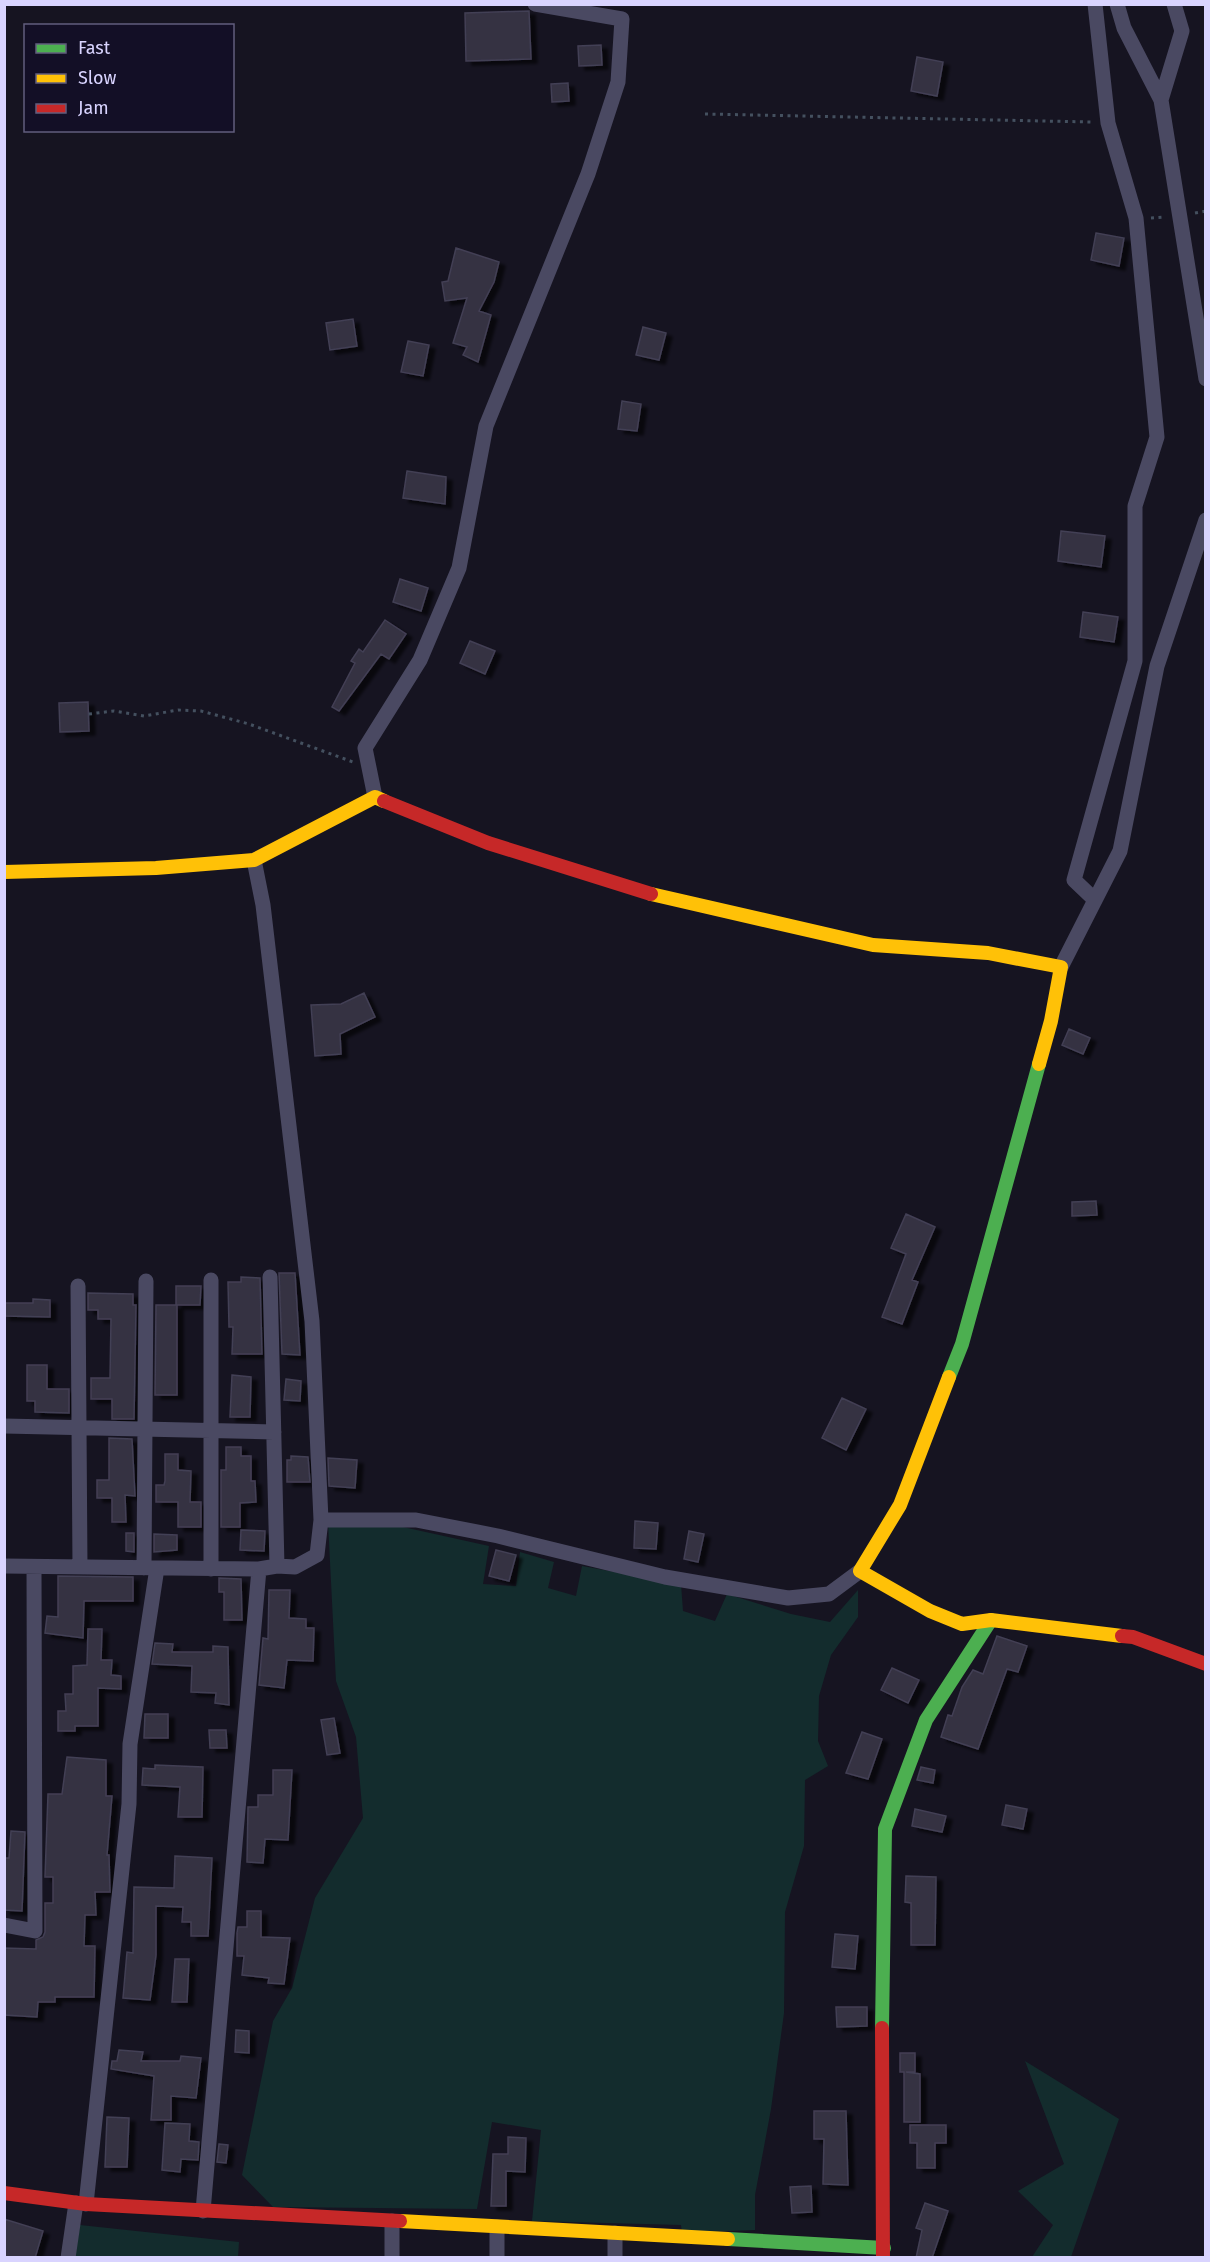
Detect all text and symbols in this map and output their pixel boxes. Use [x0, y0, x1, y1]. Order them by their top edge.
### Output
legend [24, 24, 234, 132]
text: Fast [78, 37, 111, 59]
text: Slow [78, 67, 117, 89]
text: Jam [78, 97, 109, 119]

